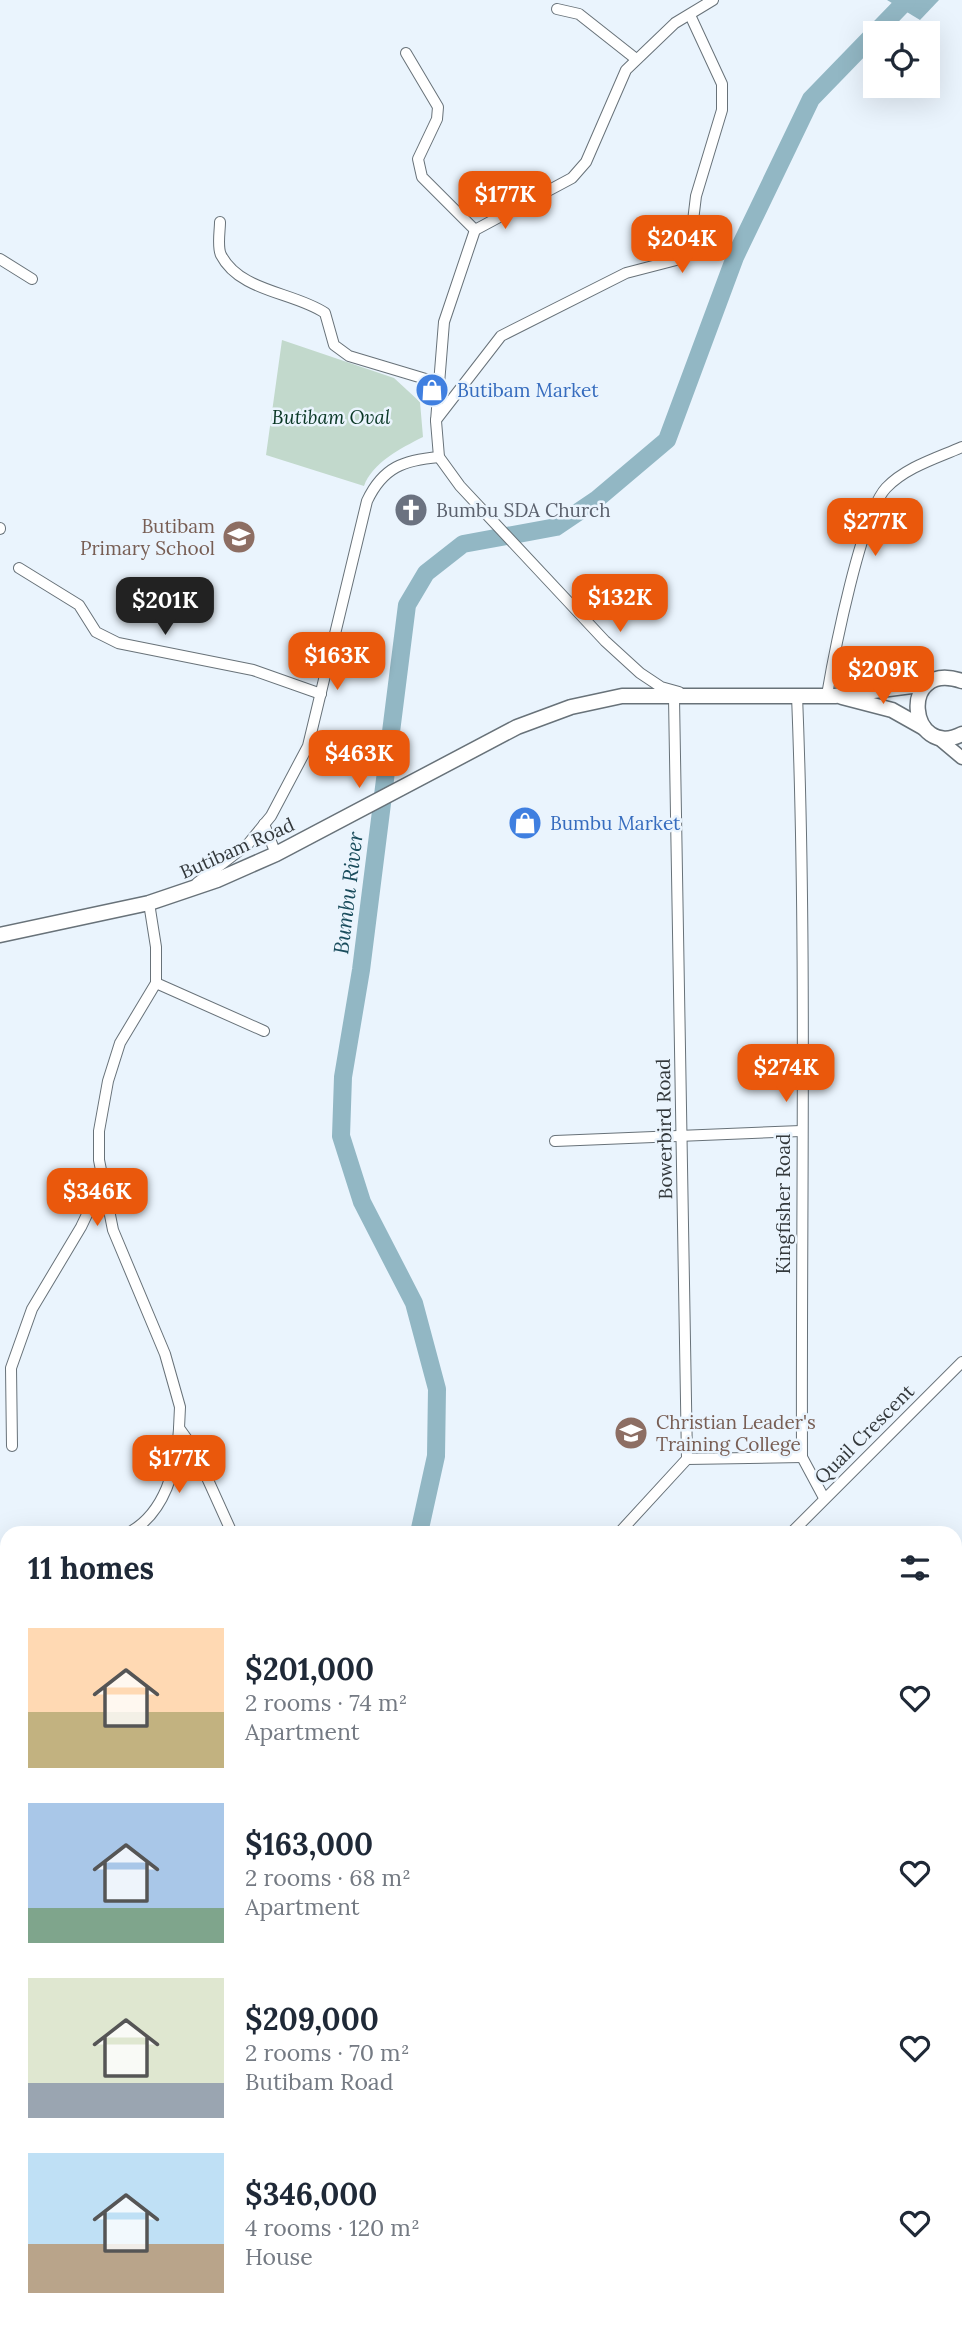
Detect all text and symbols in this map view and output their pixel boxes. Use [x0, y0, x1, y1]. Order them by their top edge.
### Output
map controls [863, 21, 940, 98]
button: locate [863, 21, 940, 98]
pin: $177K [456, 172, 554, 231]
text: $177K [474, 179, 536, 208]
pin: $204K [633, 216, 731, 275]
text: $204K [647, 223, 717, 252]
shop icon: Butibam Market [413, 371, 451, 409]
place label: Butibam Market [457, 378, 599, 402]
park label: Butibam Oval [272, 405, 391, 429]
church icon: Bumbu SDA Church [392, 491, 430, 529]
place label: Bumbu SDA Church [436, 498, 611, 522]
pin: $277K [826, 498, 924, 558]
text: $277K [843, 506, 907, 535]
place label: Butibam Primary School [80, 514, 215, 560]
school or university icon: Butibam Primary School [220, 518, 258, 556]
pin: $132K [571, 574, 669, 634]
pin: $201K [116, 578, 214, 637]
text: $132K [588, 582, 652, 611]
text: $201K [132, 585, 198, 614]
pin: $163K [288, 632, 386, 692]
text: $163K [304, 640, 370, 669]
pin: $209K [834, 646, 932, 706]
text: $209K [848, 654, 918, 683]
pin: $463K [310, 730, 408, 790]
text: $463K [325, 738, 393, 767]
shop icon: Bumbu Market [506, 804, 544, 842]
place label: Bumbu Market [550, 811, 681, 835]
street label: Butibam Road [176, 812, 298, 884]
water label: Bumbu River [327, 830, 369, 956]
pin: $274K [737, 1044, 835, 1104]
text: $274K [753, 1052, 819, 1081]
street label: Bowerbird Road [651, 1058, 677, 1200]
street label: Kingfisher Road [771, 1134, 795, 1274]
pin: $346K [48, 1168, 146, 1228]
text: $346K [63, 1176, 131, 1205]
street label: Quail Crescent [809, 1379, 919, 1489]
place label: Christian Leader's Training College [656, 1410, 816, 1456]
school or university icon: Christian Leader's Training College [612, 1414, 650, 1452]
pin: $177K [130, 1436, 228, 1495]
text: $177K [148, 1443, 210, 1472]
text: 11 homes [28, 1549, 154, 1587]
icon: filters [896, 1549, 934, 1587]
text: $201,000 [245, 1650, 374, 1688]
icon: home [84, 1656, 168, 1740]
icon: heart [896, 1679, 934, 1717]
text: 2 rooms · 74 m² [245, 1688, 407, 1717]
text: Apartment [245, 1717, 360, 1746]
text: $163,000 [245, 1825, 373, 1863]
icon: home [84, 1831, 168, 1915]
icon: heart [896, 1854, 934, 1892]
text: 2 rooms · 68 m² [245, 1863, 411, 1892]
text: Apartment [245, 1892, 360, 1921]
text: $209,000 [245, 2000, 379, 2038]
icon: home [84, 2006, 168, 2090]
icon: heart [896, 2029, 934, 2067]
text: 2 rooms · 70 m² [245, 2038, 410, 2067]
text: Butibam Road [245, 2067, 393, 2096]
text: $346,000 [245, 2175, 377, 2213]
icon: home [84, 2181, 168, 2265]
icon: heart [896, 2204, 934, 2242]
text: 4 rooms · 120 m² [245, 2213, 420, 2242]
text: House [245, 2242, 313, 2271]

